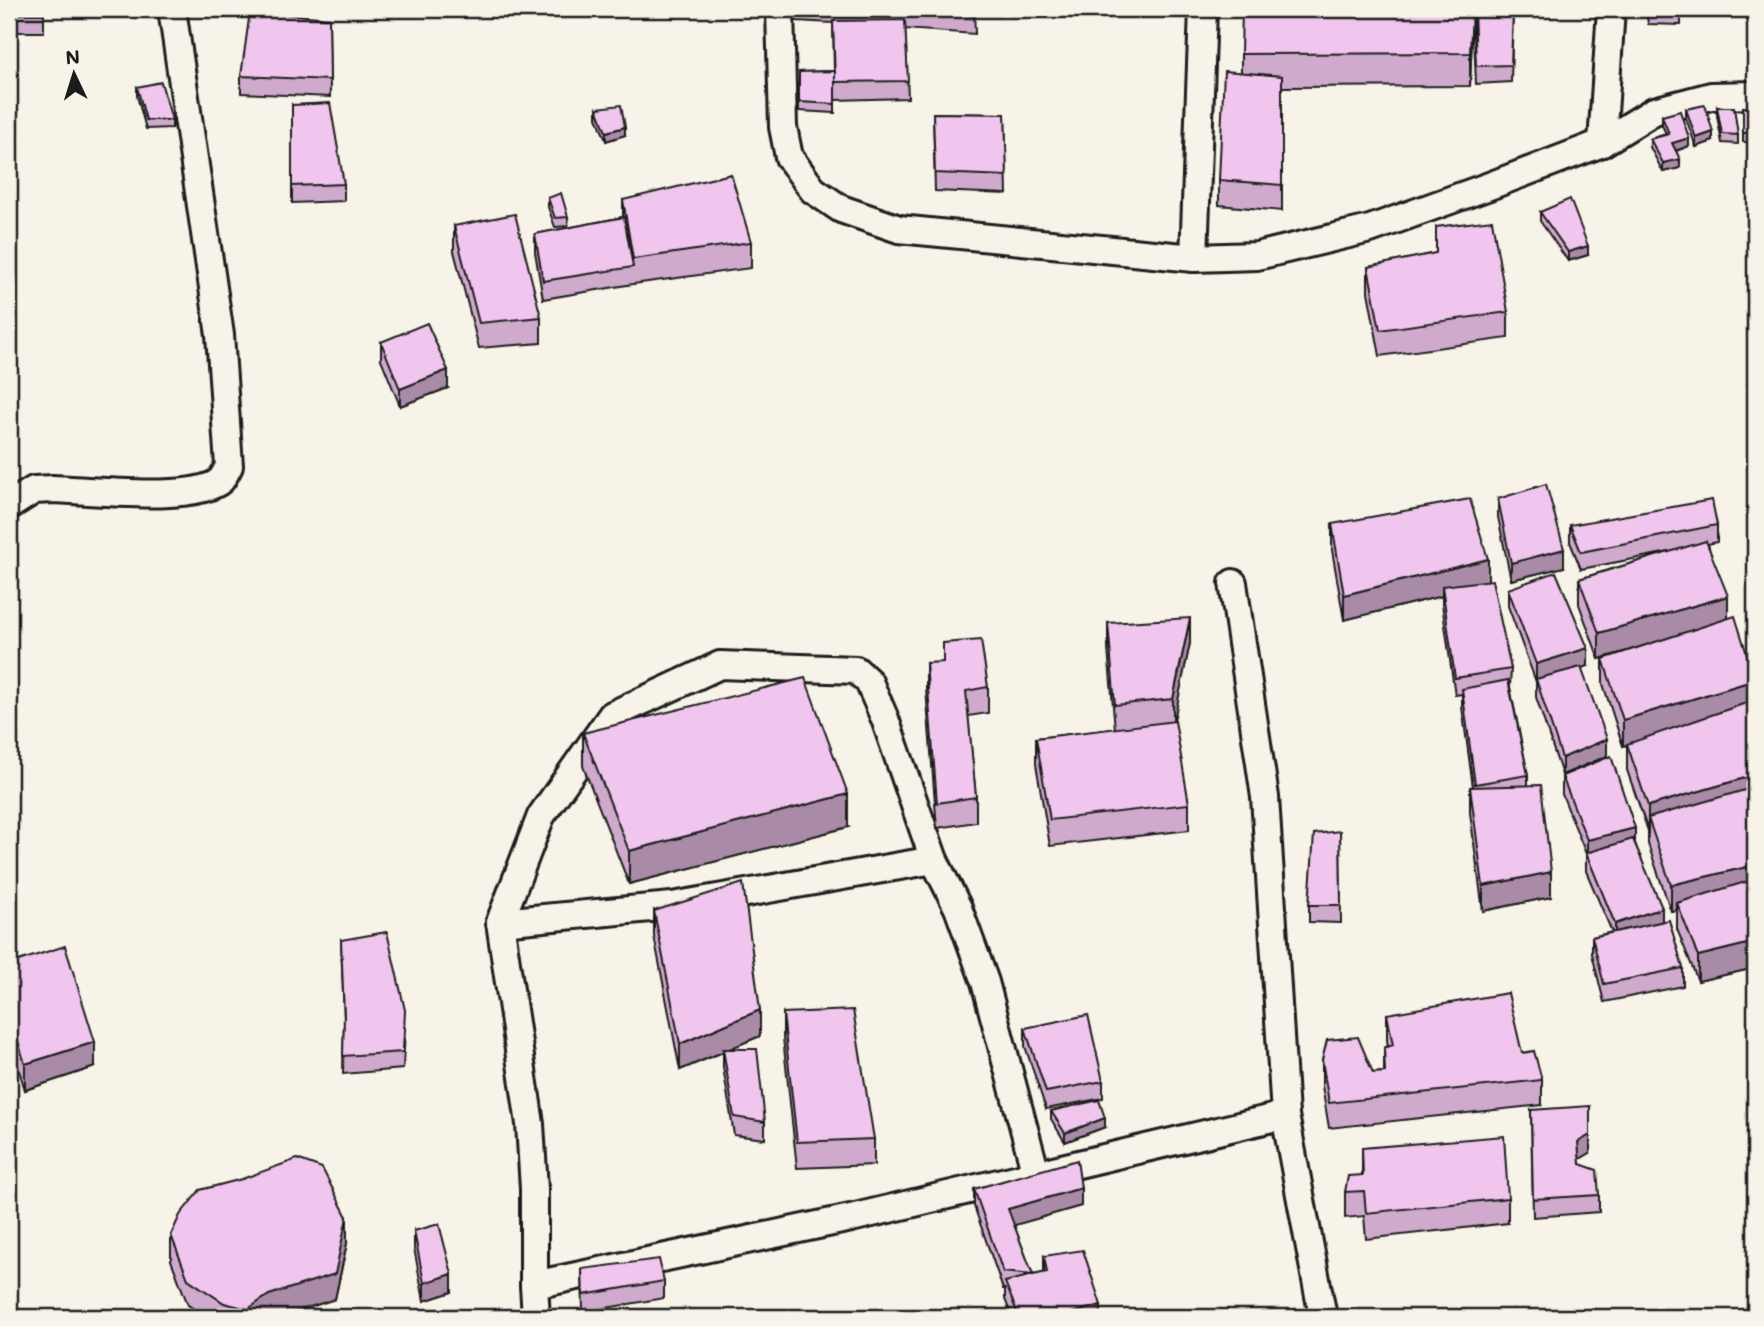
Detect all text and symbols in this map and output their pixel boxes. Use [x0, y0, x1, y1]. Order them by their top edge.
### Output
north arrow [38, 38, 108, 108]
text: N [65, 44, 81, 70]

